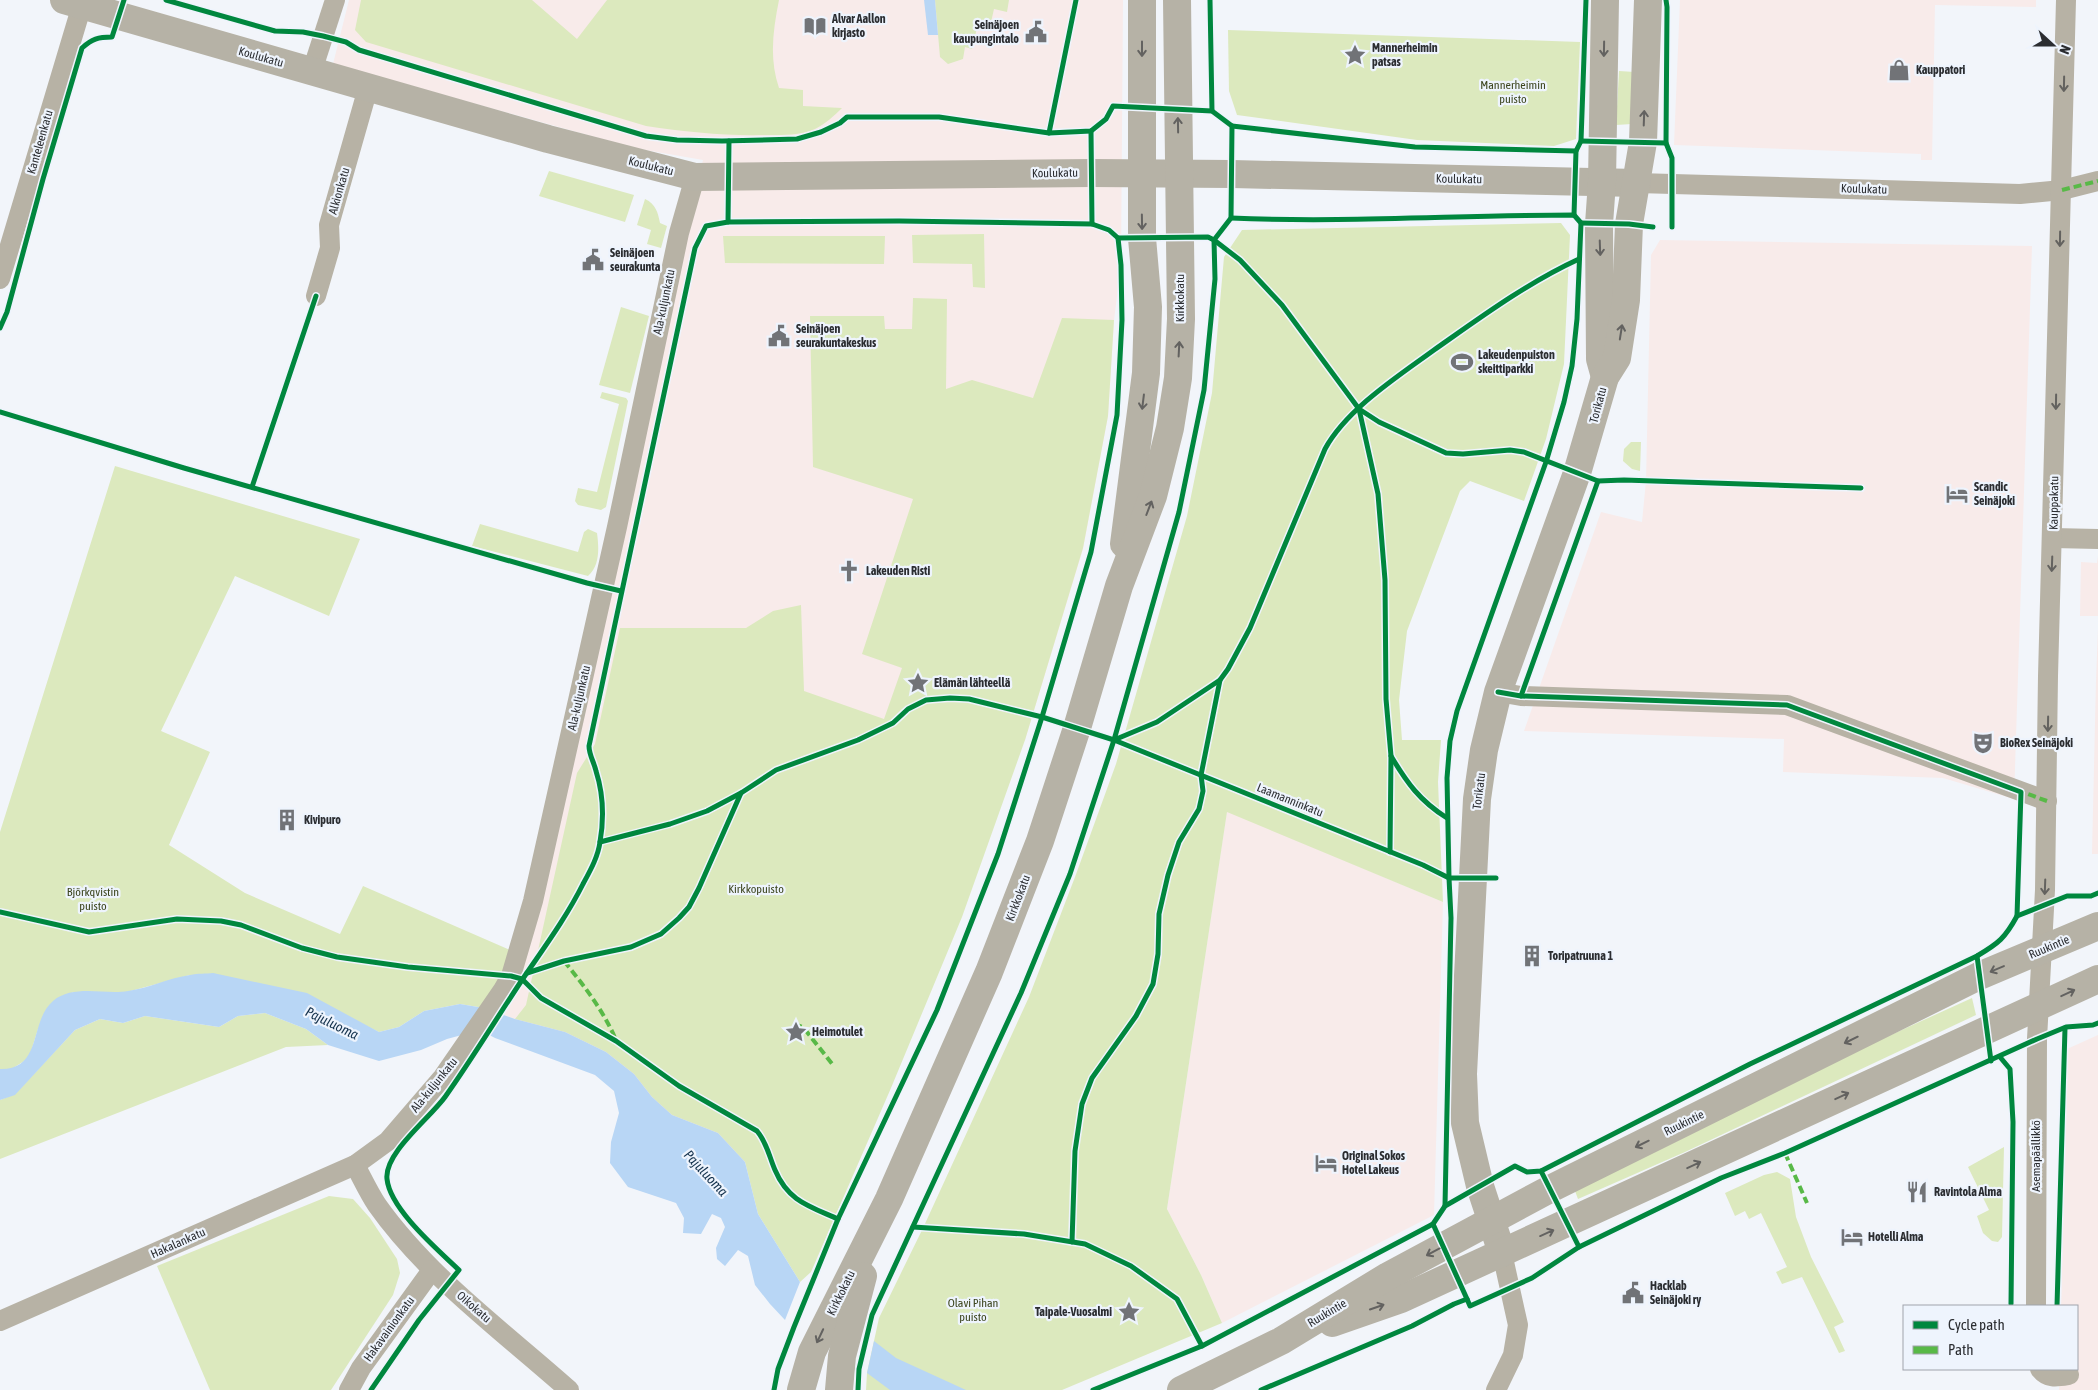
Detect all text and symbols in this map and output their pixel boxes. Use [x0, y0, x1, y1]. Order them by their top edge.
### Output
place label: Alvar Aallon kirjasto [831, 12, 886, 40]
library icon: Alvar Aallon kirjasto [802, 13, 828, 39]
place label: Seinäjoen kaupungintalo [954, 18, 1019, 46]
public building icon: Seinäjoen kaupungintalo [1023, 19, 1049, 45]
north arrow [2028, 20, 2078, 70]
one-way arrow [1137, 40, 1147, 56]
one-way arrow [1599, 40, 1609, 56]
place label: Mannerheimin patsas [1372, 41, 1438, 69]
place icon: Mannerheimin patsas [1342, 42, 1368, 68]
text: N [2056, 43, 2074, 56]
street label: Koulukatu [237, 44, 285, 70]
shop icon: Kauppatori [1886, 57, 1912, 83]
place label: Kauppatori [1916, 63, 1965, 77]
one-way arrow [2059, 75, 2069, 91]
park label: Mannerheimin puisto [1480, 78, 1546, 106]
street label: Kanteleenkatu [24, 108, 56, 175]
one-way arrow [1639, 110, 1649, 126]
one-way arrow [1173, 117, 1183, 134]
street label: Koulukatu [627, 154, 675, 178]
street label: Alkionkatu [326, 166, 352, 216]
street label: Koulukatu [1032, 166, 1078, 180]
street label: Koulukatu [1436, 172, 1482, 186]
street label: Koulukatu [1841, 181, 1888, 197]
one-way arrow [1137, 214, 1147, 230]
one-way arrow [2055, 230, 2065, 247]
one-way arrow [1595, 240, 1604, 256]
place label: Seinäjoen seurakunta [610, 246, 661, 274]
public building icon: Seinäjoen seurakunta [580, 247, 606, 273]
street label: Ala-kuljunkatu [650, 268, 678, 336]
street label: Kirkkokatu [1173, 274, 1187, 322]
place label: Seinäjoen seurakuntakeskus [796, 322, 877, 350]
public building icon: Seinäjoen seurakuntakeskus [766, 323, 792, 349]
one-way arrow [1616, 325, 1626, 341]
one-way arrow [1175, 341, 1184, 357]
place label: Lakeudenpuiston skeittiparkki [1478, 348, 1555, 376]
sports icon: Lakeudenpuiston skeittiparkki [1449, 349, 1475, 375]
street label: Torikatu [1587, 385, 1610, 424]
one-way arrow [1138, 393, 1148, 409]
one-way arrow [2051, 393, 2061, 409]
street label: Kauppakatu [2047, 476, 2061, 530]
place label: Scandic Seinäjoki [1974, 480, 2015, 508]
hotel icon: Scandic Seinäjoki [1944, 481, 1970, 507]
one-way arrow [1144, 501, 1154, 516]
one-way arrow [2047, 556, 2057, 572]
church icon: Lakeuden Risti [836, 558, 862, 584]
place label: Lakeuden Risti [866, 564, 931, 578]
street label: Ala-kuljunkatu [565, 664, 593, 732]
place icon: Elämän lähteellä [905, 670, 931, 696]
place label: Elämän lähteellä [934, 676, 1011, 690]
one-way arrow [2043, 716, 2052, 732]
theatre icon: BioRex Seinäjoki [1970, 730, 1996, 756]
place label: BioRex Seinäjoki [2000, 736, 2073, 750]
street label: Torikatu [1470, 772, 1488, 810]
street label: Laamanninkatu [1255, 780, 1325, 820]
building icon: Kivipuro [274, 807, 300, 833]
place label: Kivipuro [304, 813, 341, 827]
street label: Kirkkokatu [1003, 873, 1033, 923]
one-way arrow [2041, 879, 2050, 895]
park label: Kirkkopuisto [728, 882, 784, 896]
park label: Björkqvistin puisto [67, 885, 119, 913]
street label: Ruukintie [2027, 932, 2071, 962]
building icon: Toripatruuna 1 [1519, 943, 1545, 969]
place label: Toripatruuna 1 [1548, 949, 1613, 963]
one-way arrow [1990, 964, 2005, 974]
one-way arrow [2060, 987, 2075, 997]
water label: Pajuluoma [303, 1003, 361, 1043]
place icon: Heimotulet [783, 1019, 809, 1045]
place label: Heimotulet [812, 1025, 863, 1039]
one-way arrow [1843, 1035, 1858, 1045]
street label: Ala-kuljunkatu [408, 1055, 460, 1115]
one-way arrow [1834, 1091, 1849, 1101]
street label: Ruukintie [1662, 1107, 1706, 1139]
street label: Asemapäällikkö [2029, 1120, 2043, 1192]
one-way arrow [1635, 1139, 1650, 1149]
water label: Pajuluoma [681, 1147, 732, 1200]
place label: Original Sokos Hotel Lakeus [1342, 1149, 1406, 1177]
hotel icon: Original Sokos Hotel Lakeus [1313, 1150, 1339, 1176]
one-way arrow [1686, 1160, 1701, 1169]
restaurant icon: Ravintola Alma [1904, 1179, 1930, 1205]
place label: Ravintola Alma [1934, 1185, 2002, 1199]
hotel icon: Hotelli Alma [1839, 1224, 1865, 1250]
street label: Hakalankatu [149, 1225, 208, 1261]
one-way arrow [1539, 1228, 1554, 1238]
place label: Hotelli Alma [1868, 1230, 1924, 1244]
one-way arrow [1427, 1247, 1441, 1257]
street label: Kirkkokatu [824, 1268, 858, 1318]
place label: Hacklab Seinäjoki ry [1650, 1279, 1701, 1307]
public building icon: Hacklab Seinäjoki ry [1620, 1280, 1646, 1306]
street label: Oikokatu [454, 1288, 494, 1326]
street label: Hakavainionkatu [361, 1294, 417, 1364]
park label: Olavi Pihan puisto [948, 1296, 998, 1324]
street label: Ruukintie [1305, 1296, 1349, 1330]
place icon: Taipale-Vuosalmi [1116, 1299, 1142, 1325]
one-way arrow [1369, 1302, 1384, 1311]
place label: Taipale-Vuosalmi [1035, 1305, 1112, 1319]
legend [1903, 1305, 2078, 1370]
text: Cycle path [1948, 1316, 2005, 1333]
one-way arrow [814, 1328, 824, 1343]
text: Path [1948, 1341, 1974, 1358]

